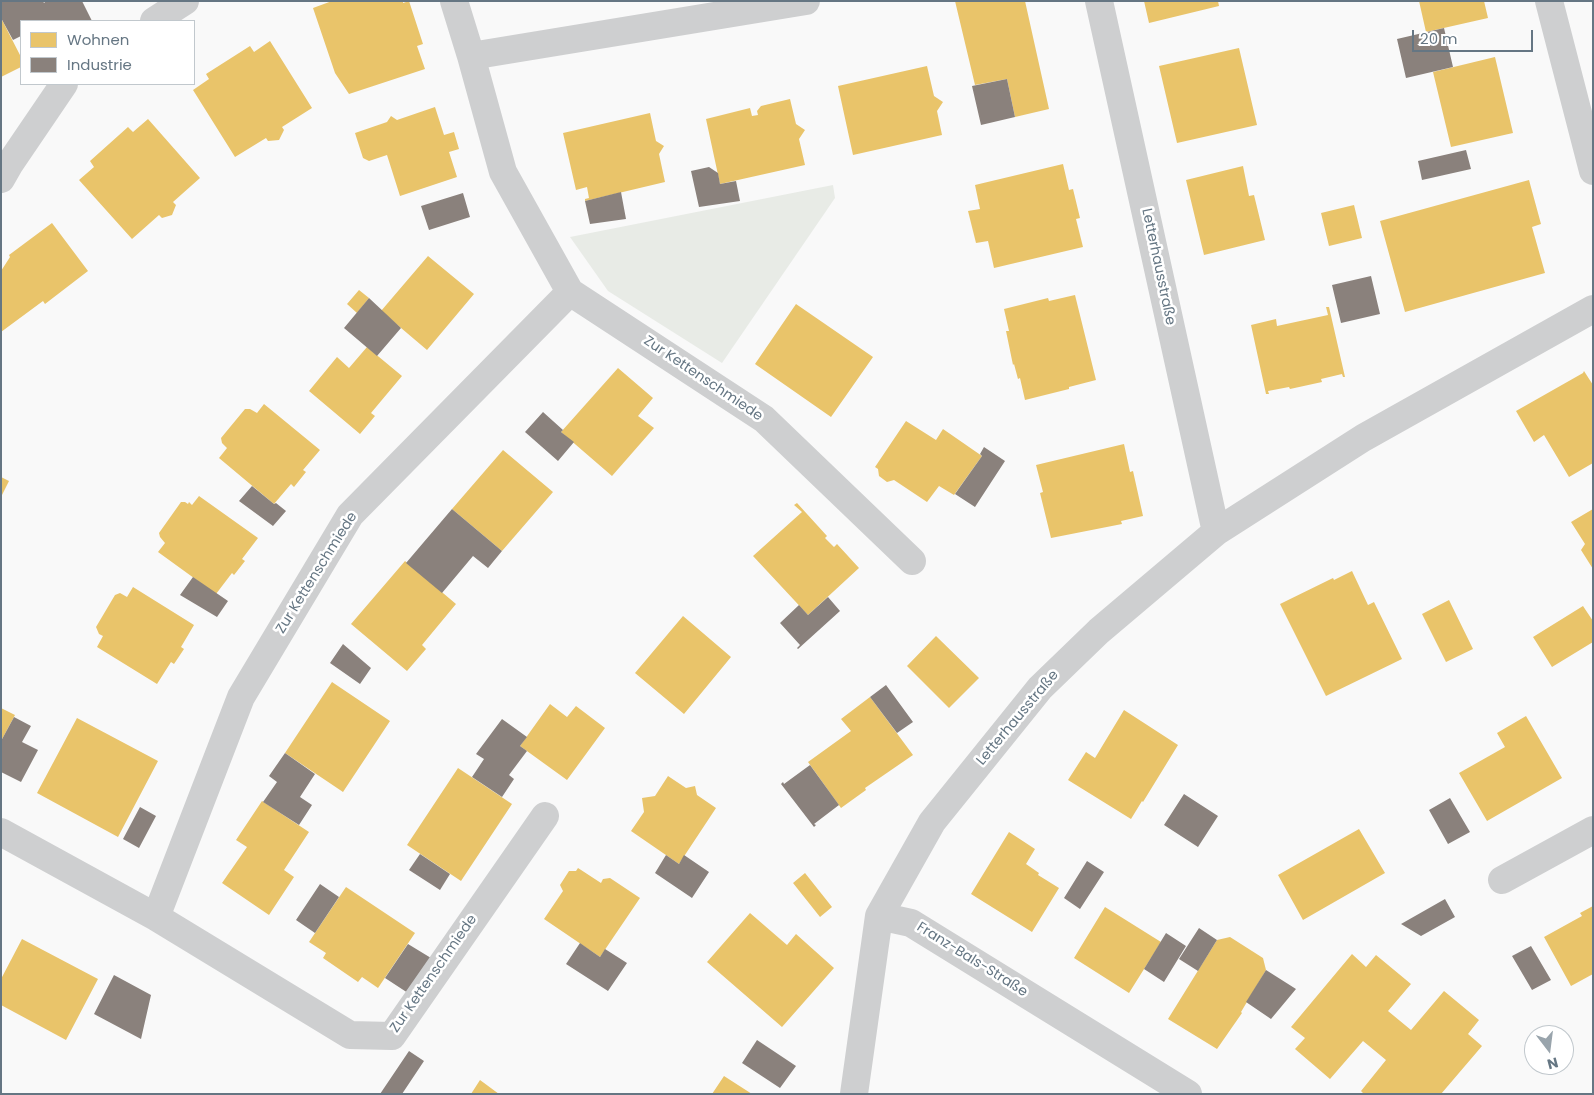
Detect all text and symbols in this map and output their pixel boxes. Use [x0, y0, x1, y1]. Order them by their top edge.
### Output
legend [20, 20, 195, 85]
scale bar [1414, 20, 1535, 52]
text: 20 m [1420, 28, 1458, 49]
text: Wohnen [67, 29, 129, 50]
text: Industrie [67, 54, 132, 75]
street label: Letterhausstraße [1137, 207, 1179, 327]
street label: Zur Kettenschmiede [640, 333, 766, 425]
street label: Zur Kettenschmiede [273, 509, 361, 637]
street label: Letterhausstraße [973, 667, 1063, 769]
street label: Zur Kettenschmiede [387, 912, 481, 1036]
street label: Franz-Bals-Straße [913, 919, 1031, 1001]
north arrow [1524, 1025, 1574, 1075]
text: N [1545, 1053, 1560, 1075]

